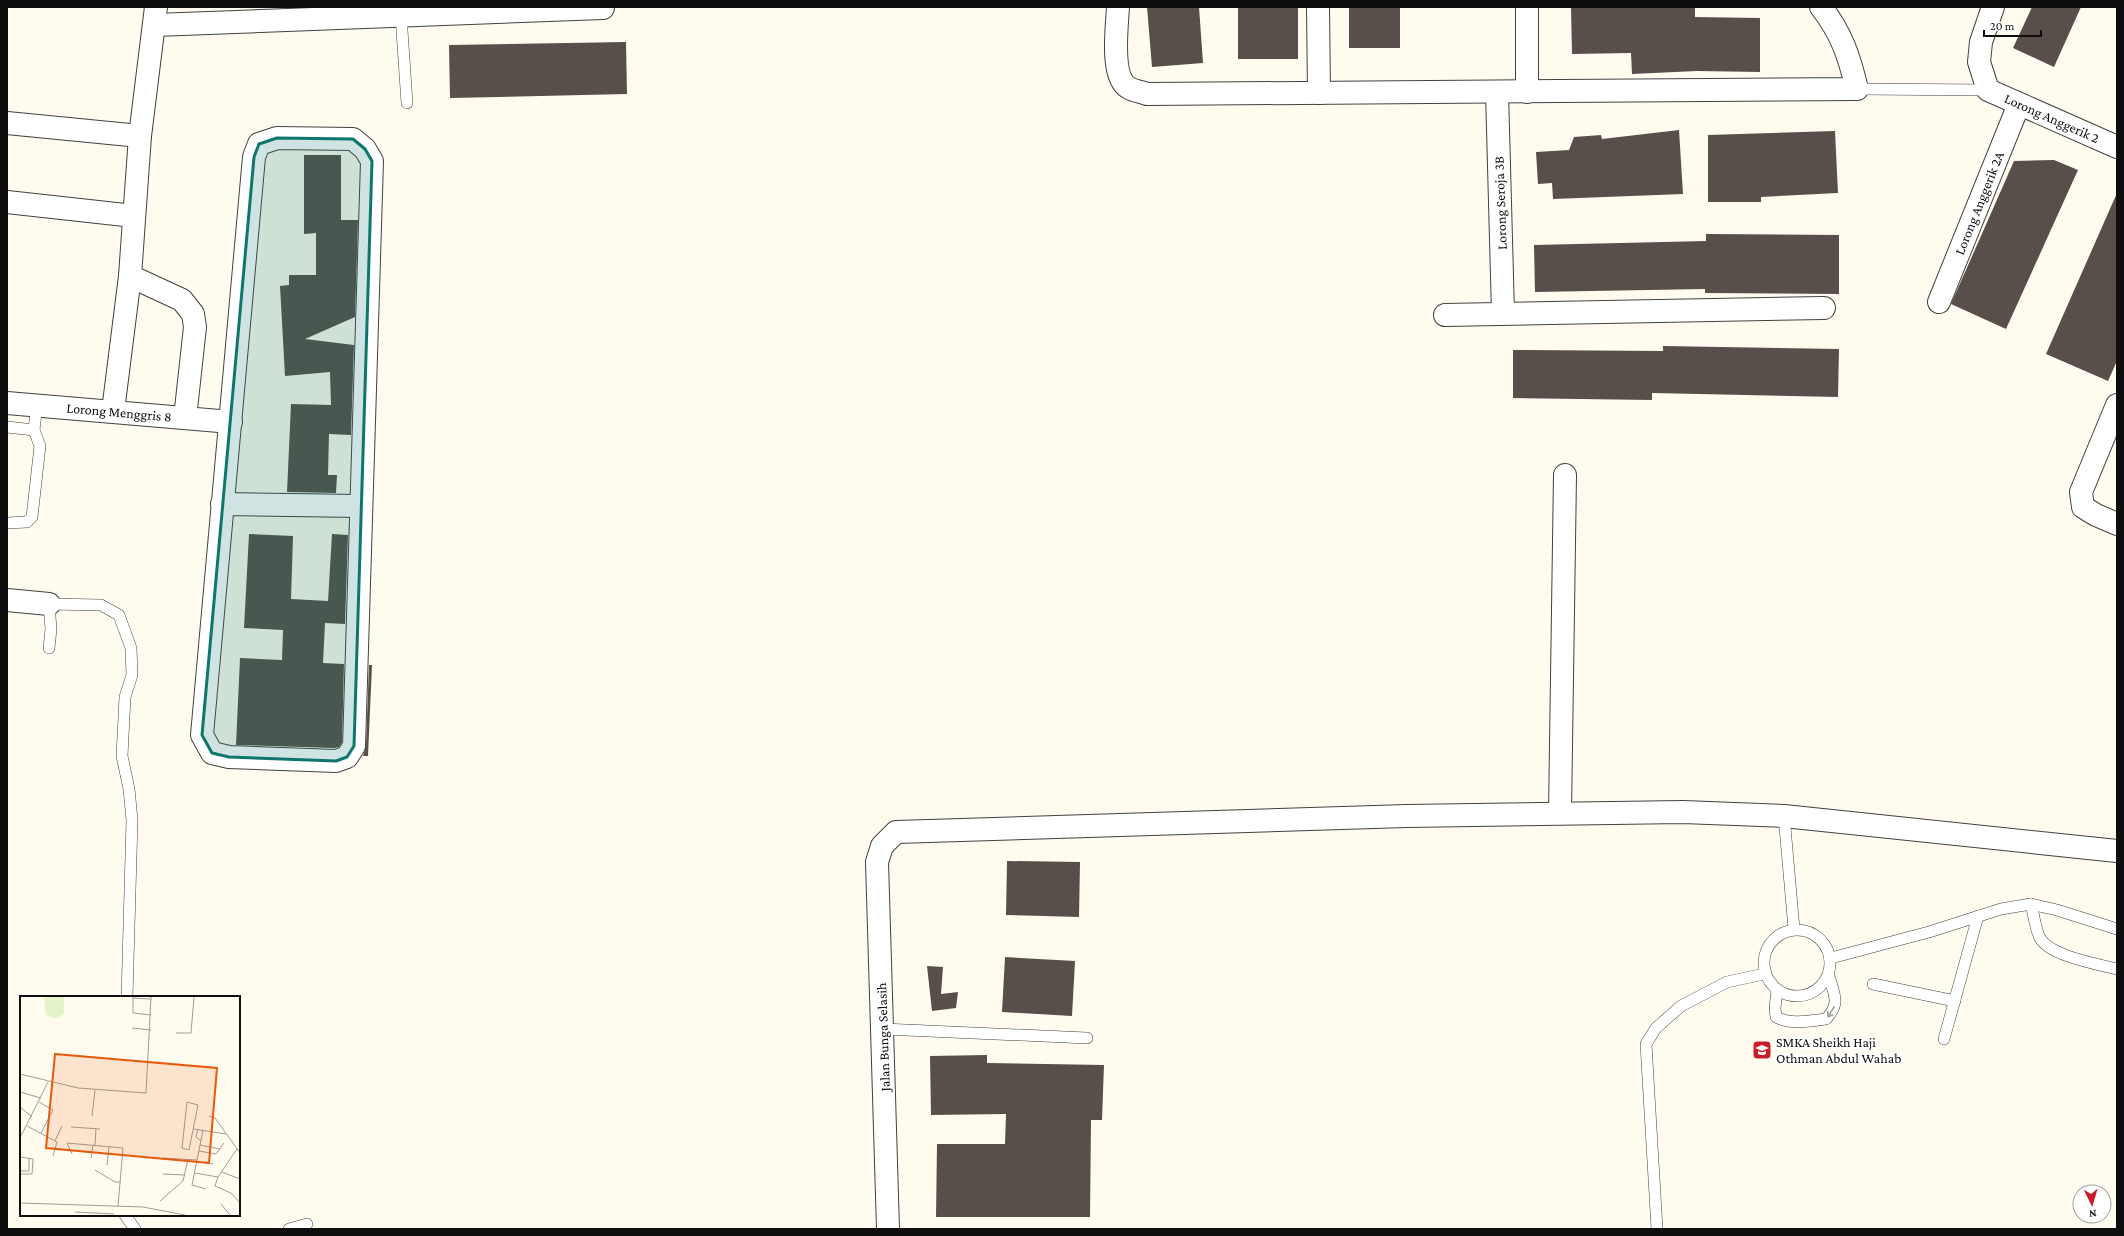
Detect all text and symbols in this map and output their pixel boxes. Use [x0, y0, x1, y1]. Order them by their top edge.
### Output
scale bar [1984, 12, 2041, 38]
text: 20 m [1990, 19, 2015, 33]
street label: Lorong Anggerik 2 [2002, 90, 2102, 146]
street label: Lorong Anggerik 2A [1951, 149, 2007, 257]
street label: Lorong Seroja 3B [1490, 156, 1511, 250]
street label: Lorong Menggris 8 [66, 399, 172, 425]
street label: Jalan Bunga Selasih [873, 982, 893, 1094]
inset map [20, 996, 240, 1216]
one-way arrow [1827, 1006, 1835, 1017]
place label: SMKA Sheikh Haji Othman Abdul Wahab [1776, 1034, 1901, 1066]
school or university icon: SMKA Sheikh Haji Othman Abdul Wahab [1751, 1039, 1773, 1061]
north arrow [2072, 1184, 2112, 1224]
text: N [2088, 1208, 2097, 1220]

